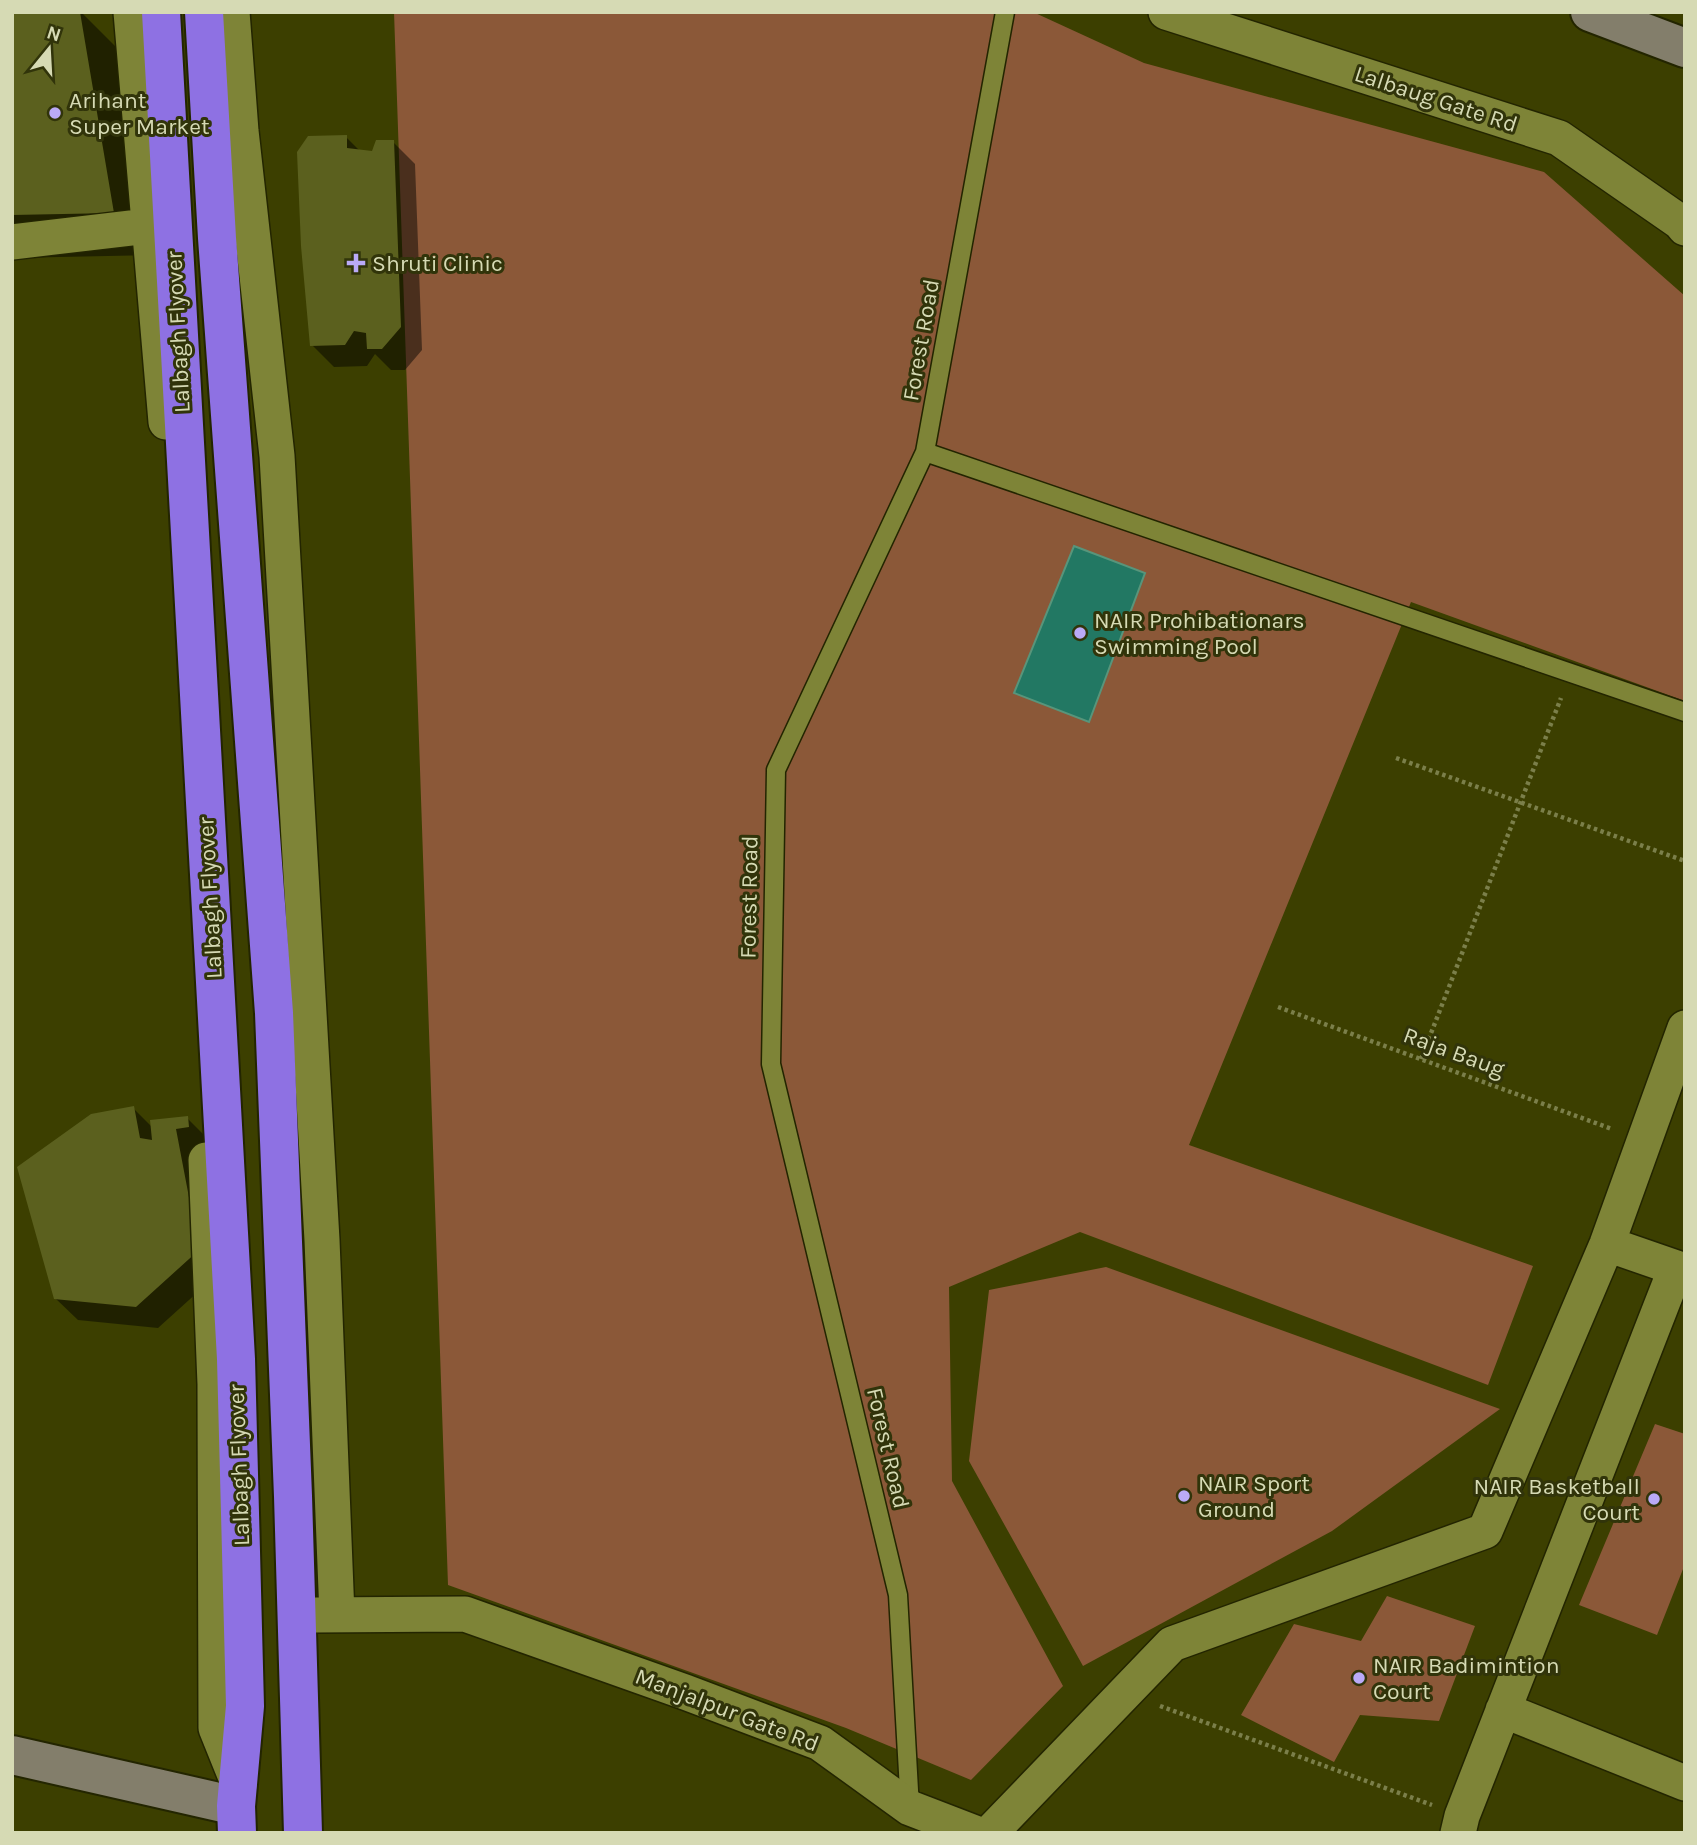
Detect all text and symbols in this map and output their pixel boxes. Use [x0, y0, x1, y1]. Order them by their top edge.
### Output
north arrow [14, 14, 84, 84]
text: N [44, 21, 64, 46]
street label: Lalbaug Gate Rd [1351, 60, 1521, 138]
place label: Arihant Super Market [69, 87, 210, 140]
marker: Arihant Super Market [47, 105, 63, 121]
street label: Lalbagh Flyover [160, 250, 196, 414]
place label: Shruti Clinic [372, 250, 503, 277]
marker: Shruti Clinic [346, 253, 366, 273]
street label: Forest Road [897, 277, 945, 403]
place label: NAIR Prohibationars Swimming Pool [1094, 607, 1305, 660]
marker: NAIR Prohibationars Swimming Pool [1072, 625, 1088, 641]
street label: Lalbagh Flyover [192, 816, 228, 980]
street label: Forest Road [734, 835, 764, 959]
street label: Raja Baug [1400, 1021, 1508, 1083]
street label: Lalbagh Flyover [223, 1383, 255, 1546]
street label: Forest Road [861, 1385, 915, 1511]
place label: NAIR Sport Ground [1198, 1470, 1310, 1523]
place label: NAIR Basketball Court [1473, 1473, 1640, 1526]
marker: NAIR Sport Ground [1176, 1488, 1192, 1504]
marker: NAIR Basketball Court [1646, 1491, 1662, 1507]
place label: NAIR Badimintion Court [1373, 1652, 1560, 1705]
street label: Manjalpur Gate Rd [631, 1663, 823, 1757]
marker: NAIR Badimintion Court [1351, 1670, 1367, 1686]

